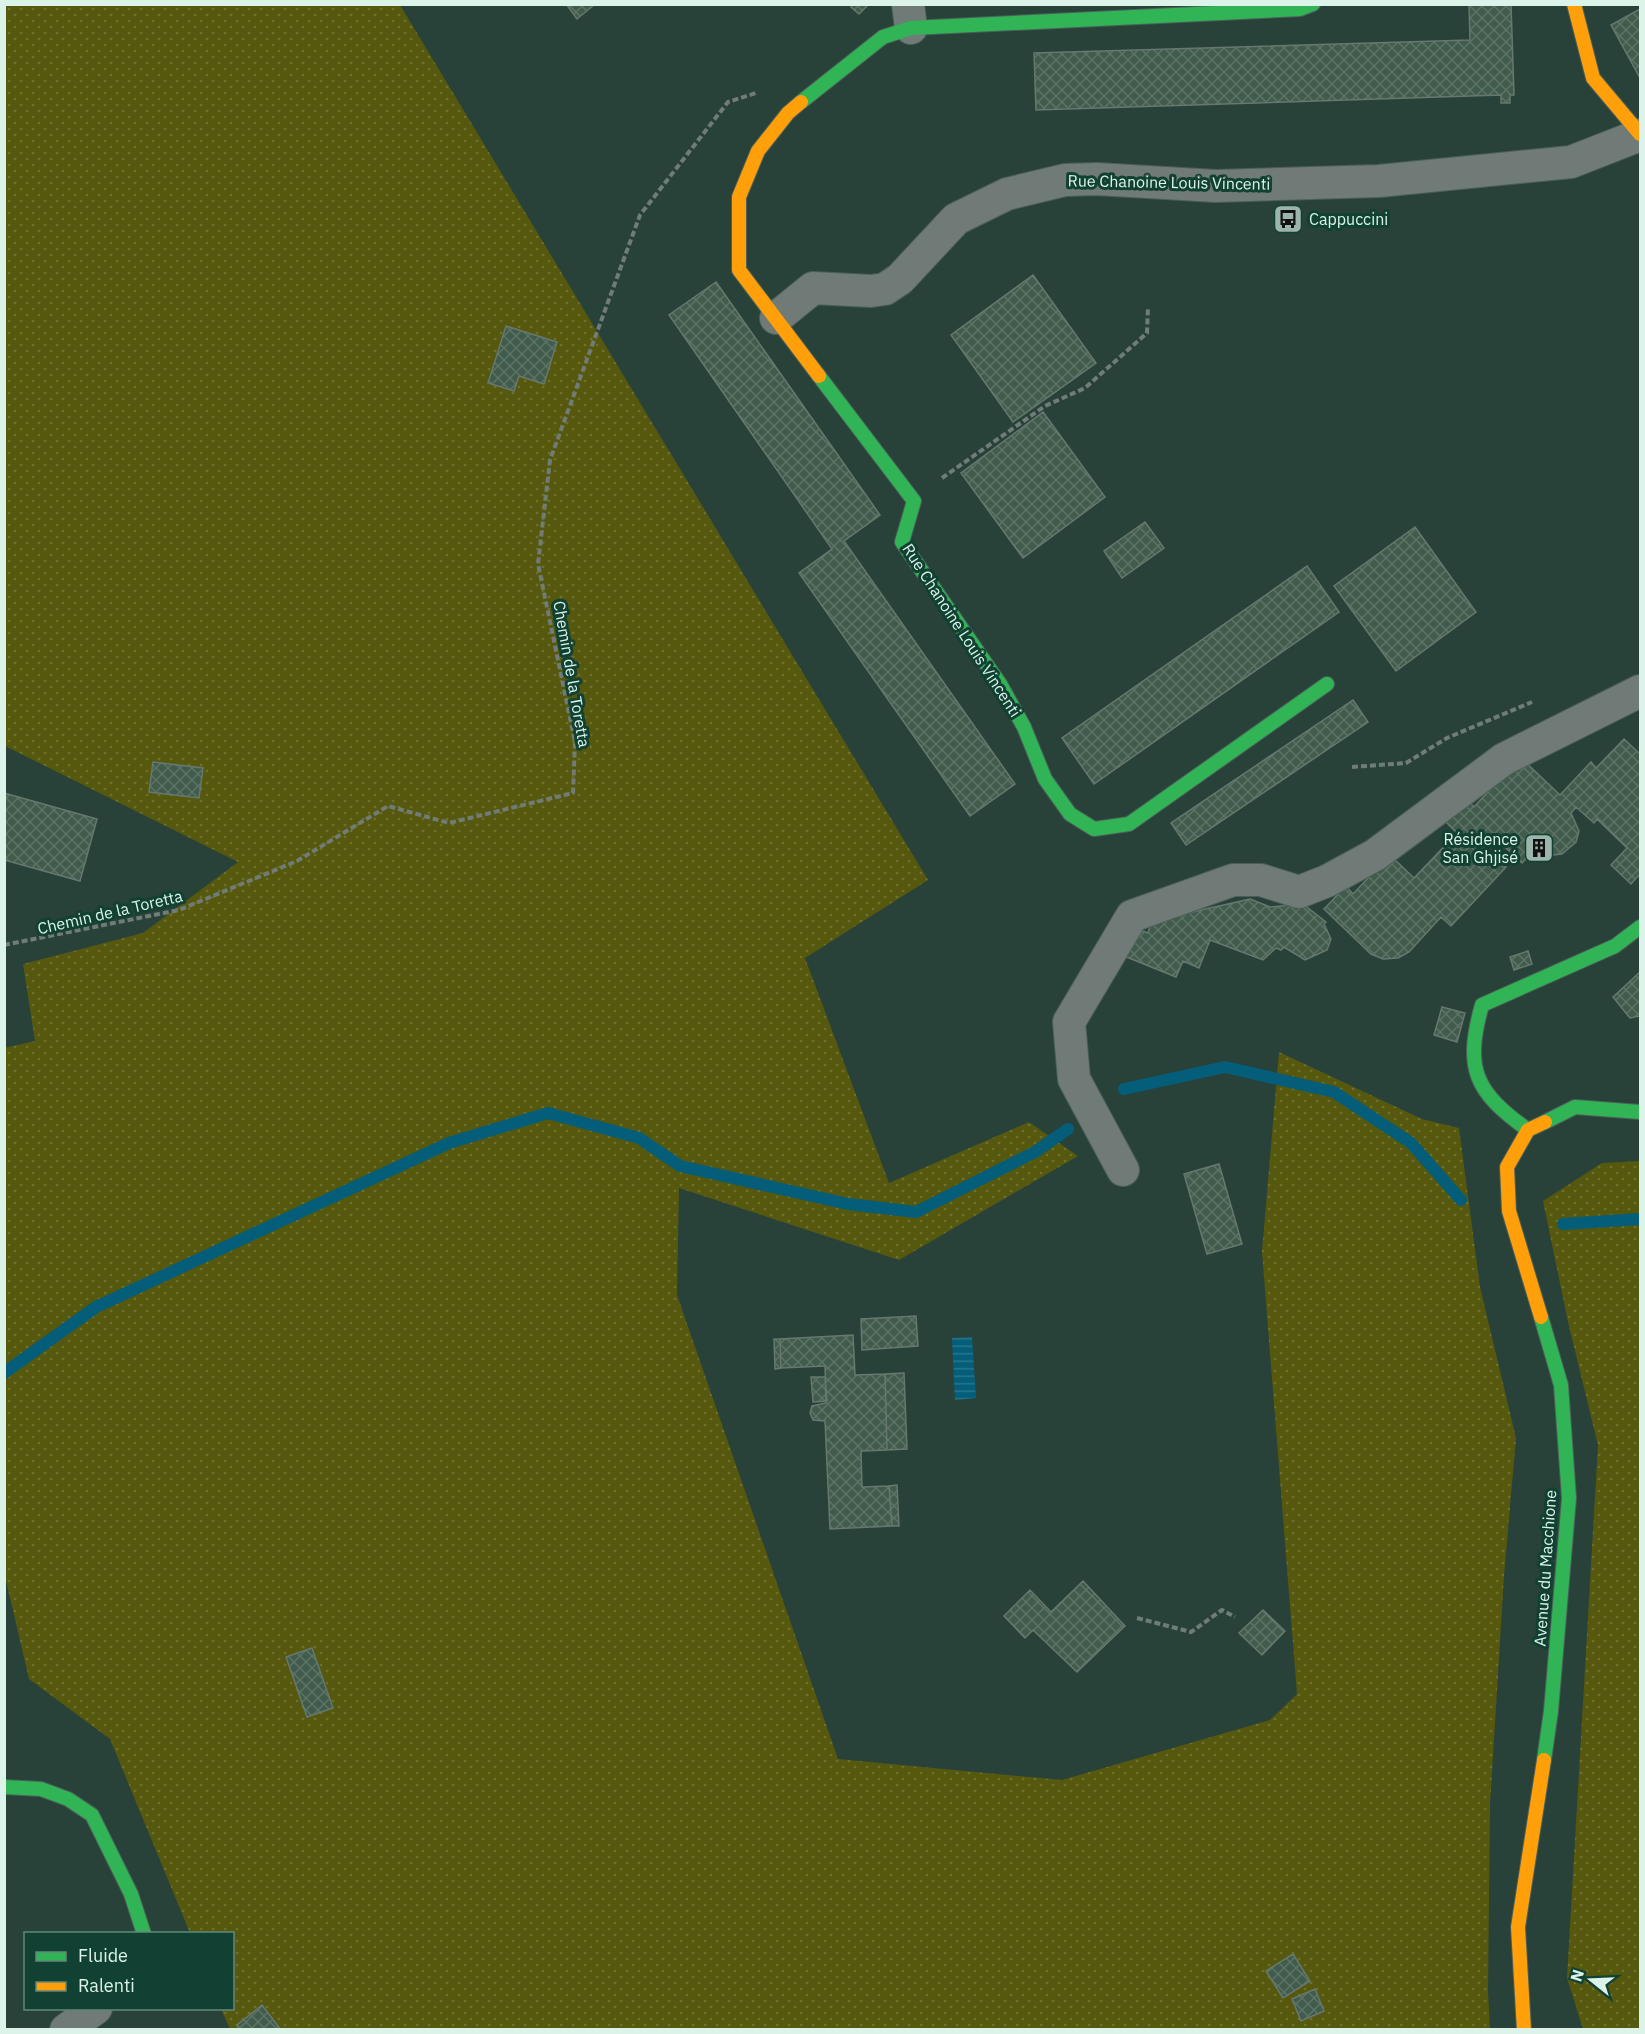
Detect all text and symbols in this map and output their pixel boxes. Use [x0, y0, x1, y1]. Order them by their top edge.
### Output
street label: Rue Chanoine Louis Vincenti [1067, 170, 1271, 194]
bus stop icon: Cappuccini [1272, 203, 1304, 235]
place label: Cappuccini [1309, 209, 1388, 229]
street label: Rue Chanoine Louis Vincenti [898, 539, 1026, 721]
street label: Chemin de la Toretta [549, 599, 595, 749]
place label: Résidence San Ghjisé [1443, 829, 1518, 867]
building icon: Résidence San Ghjisé [1523, 832, 1555, 864]
street label: Chemin de la Toretta [35, 885, 185, 938]
street label: Avenue du Macchione [1530, 1489, 1560, 1647]
legend [24, 1932, 234, 2010]
text: Fluide [78, 1944, 128, 1967]
north arrow [1561, 1950, 1621, 2010]
text: N [1565, 1967, 1588, 1984]
text: Ralenti [78, 1974, 135, 1997]

